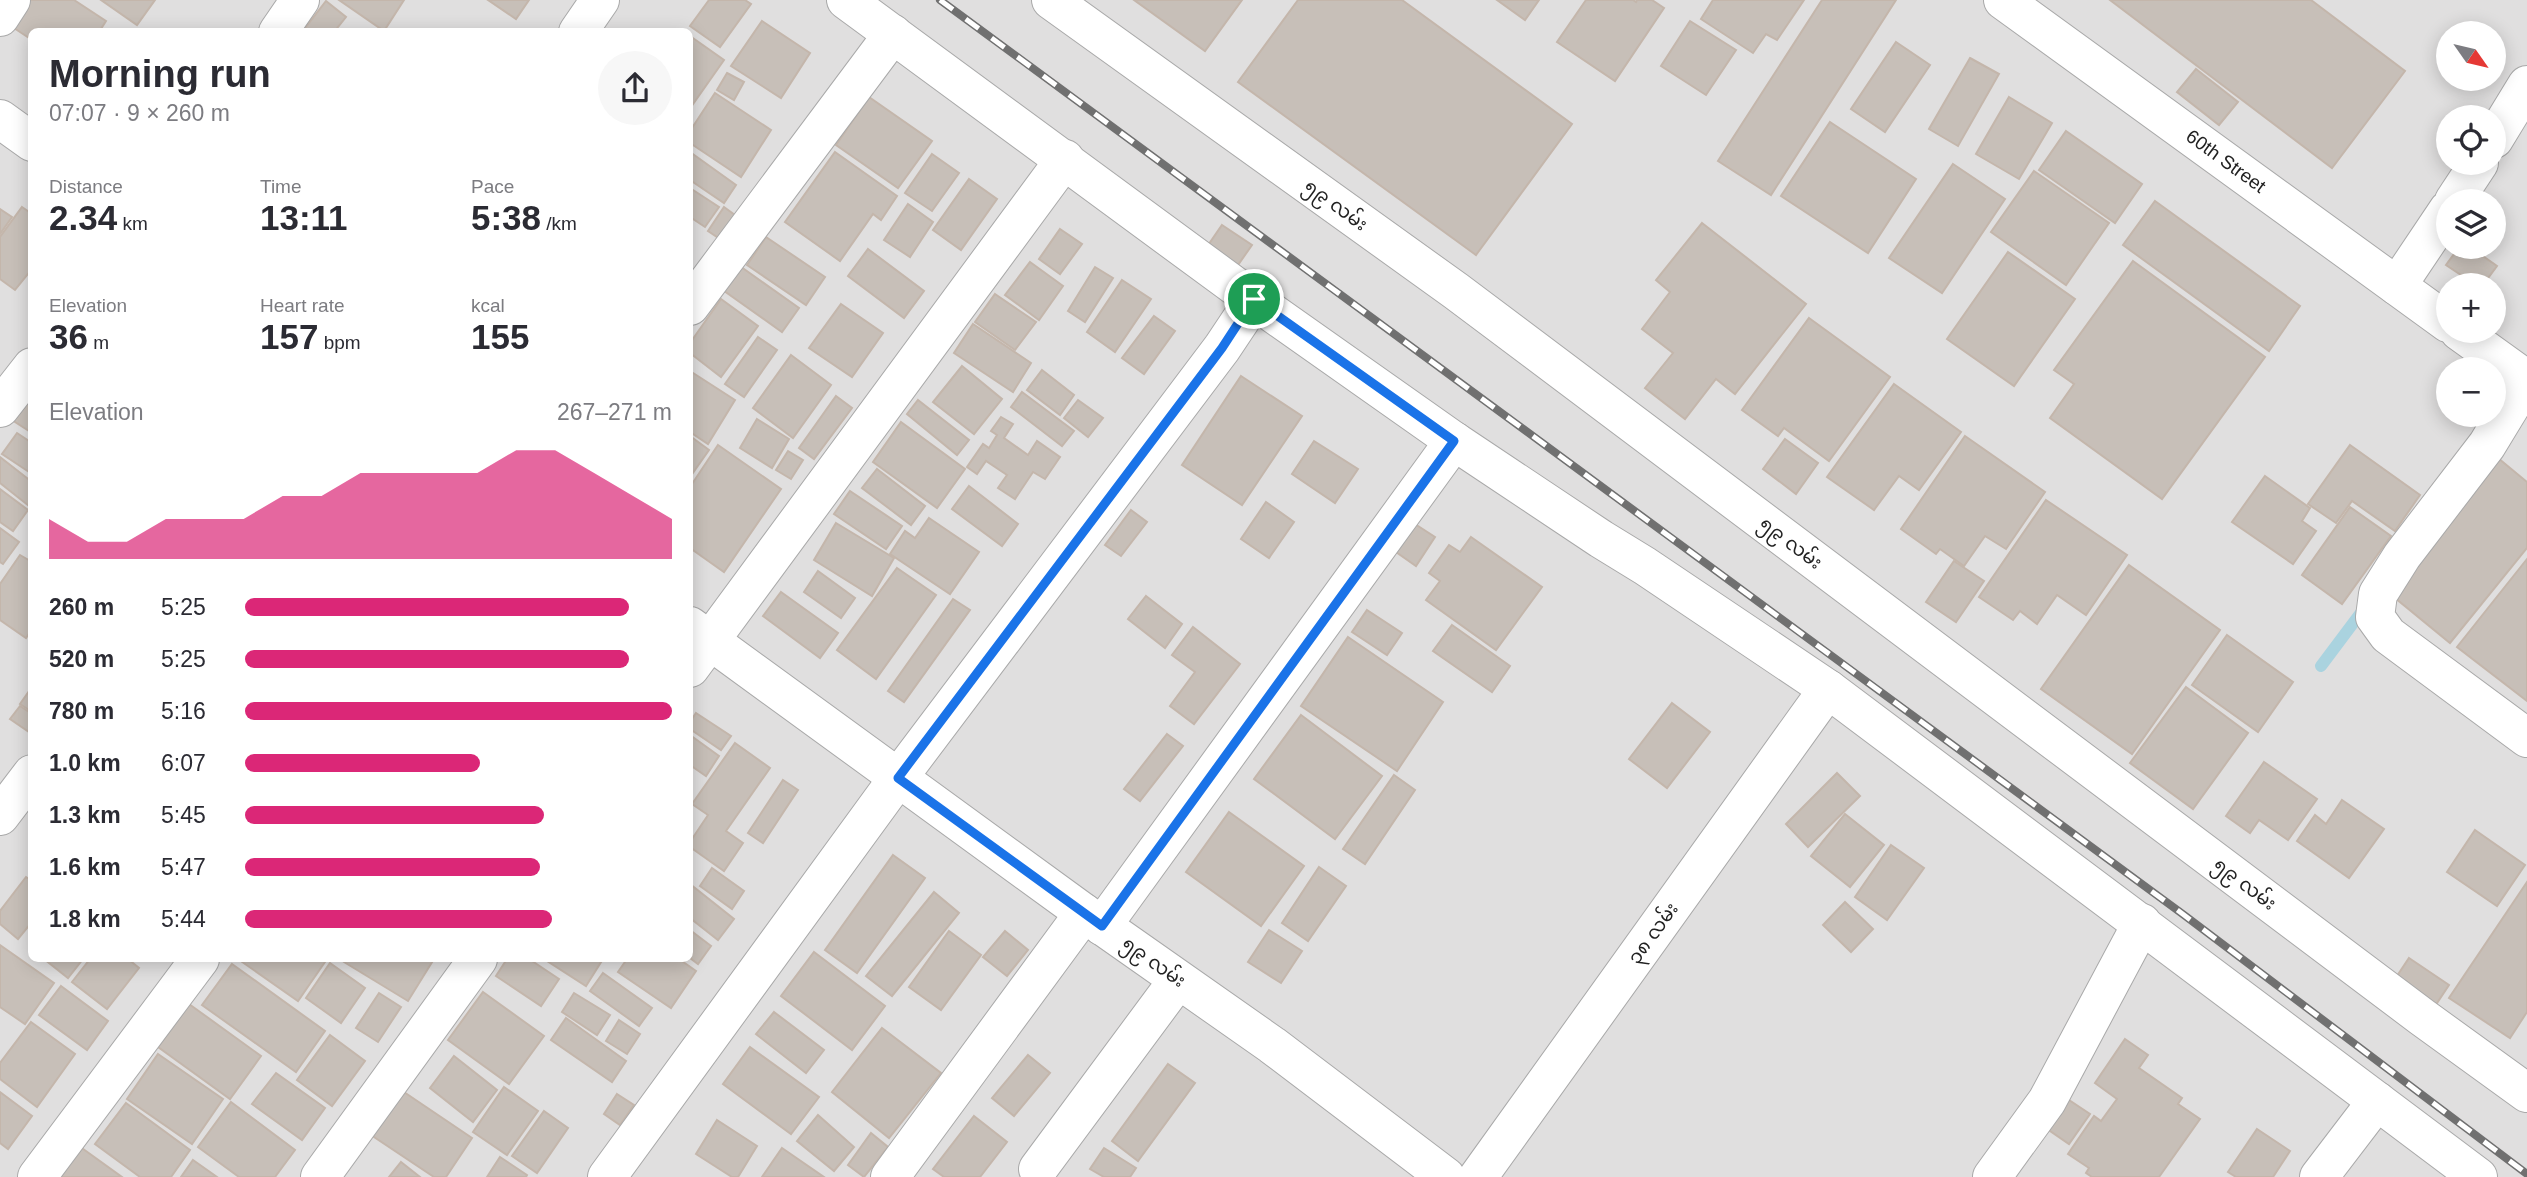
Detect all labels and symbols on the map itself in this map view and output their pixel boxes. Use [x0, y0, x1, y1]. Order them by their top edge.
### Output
north arrow [2436, 21, 2506, 91]
street label: 60th Street [2182, 125, 2270, 197]
street label: ၅၉ လမ်း [1298, 172, 1374, 239]
pin [1224, 269, 1284, 329]
street label: ၅၉ လမ်း [1753, 510, 1829, 577]
street label: ၅၉ လမ်း [2207, 851, 2283, 918]
street label: ၃၈ လမ်း [1621, 896, 1686, 971]
street label: ၅၉ လမ်း [1115, 929, 1192, 996]

